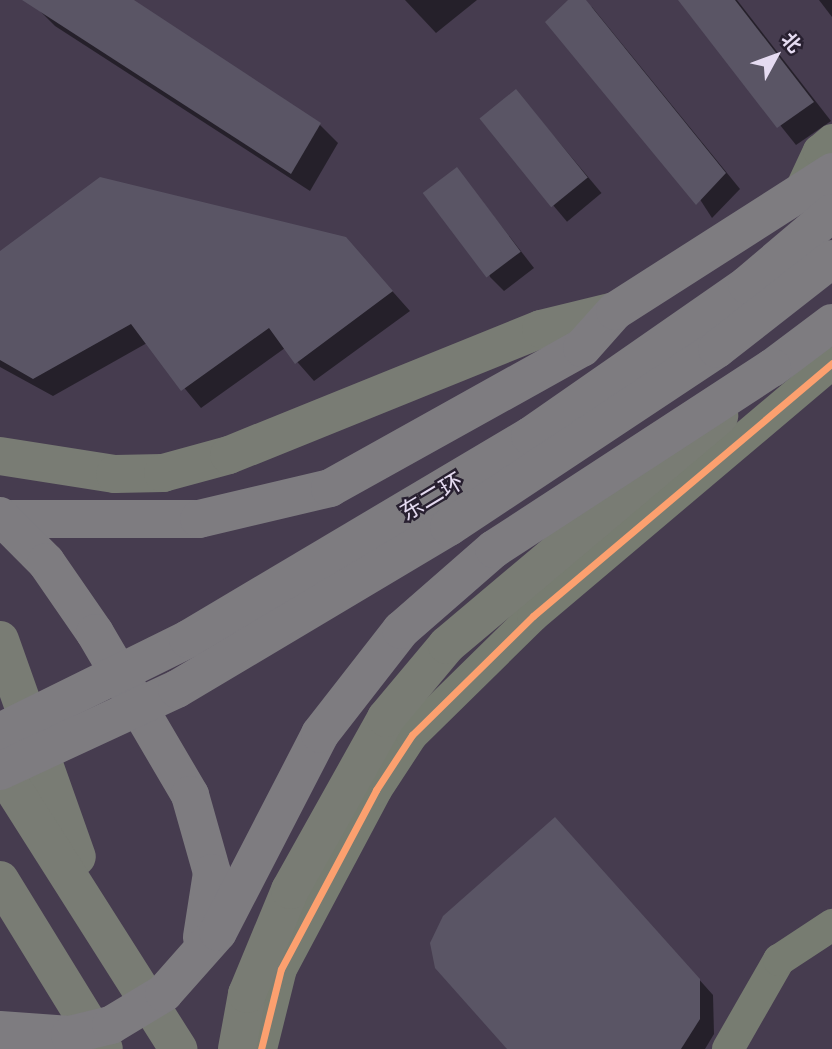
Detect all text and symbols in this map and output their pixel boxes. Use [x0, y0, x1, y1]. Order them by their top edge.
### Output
north arrow [741, 21, 811, 91]
text: 北 [777, 27, 807, 57]
street label: 东二环 [394, 466, 468, 526]

